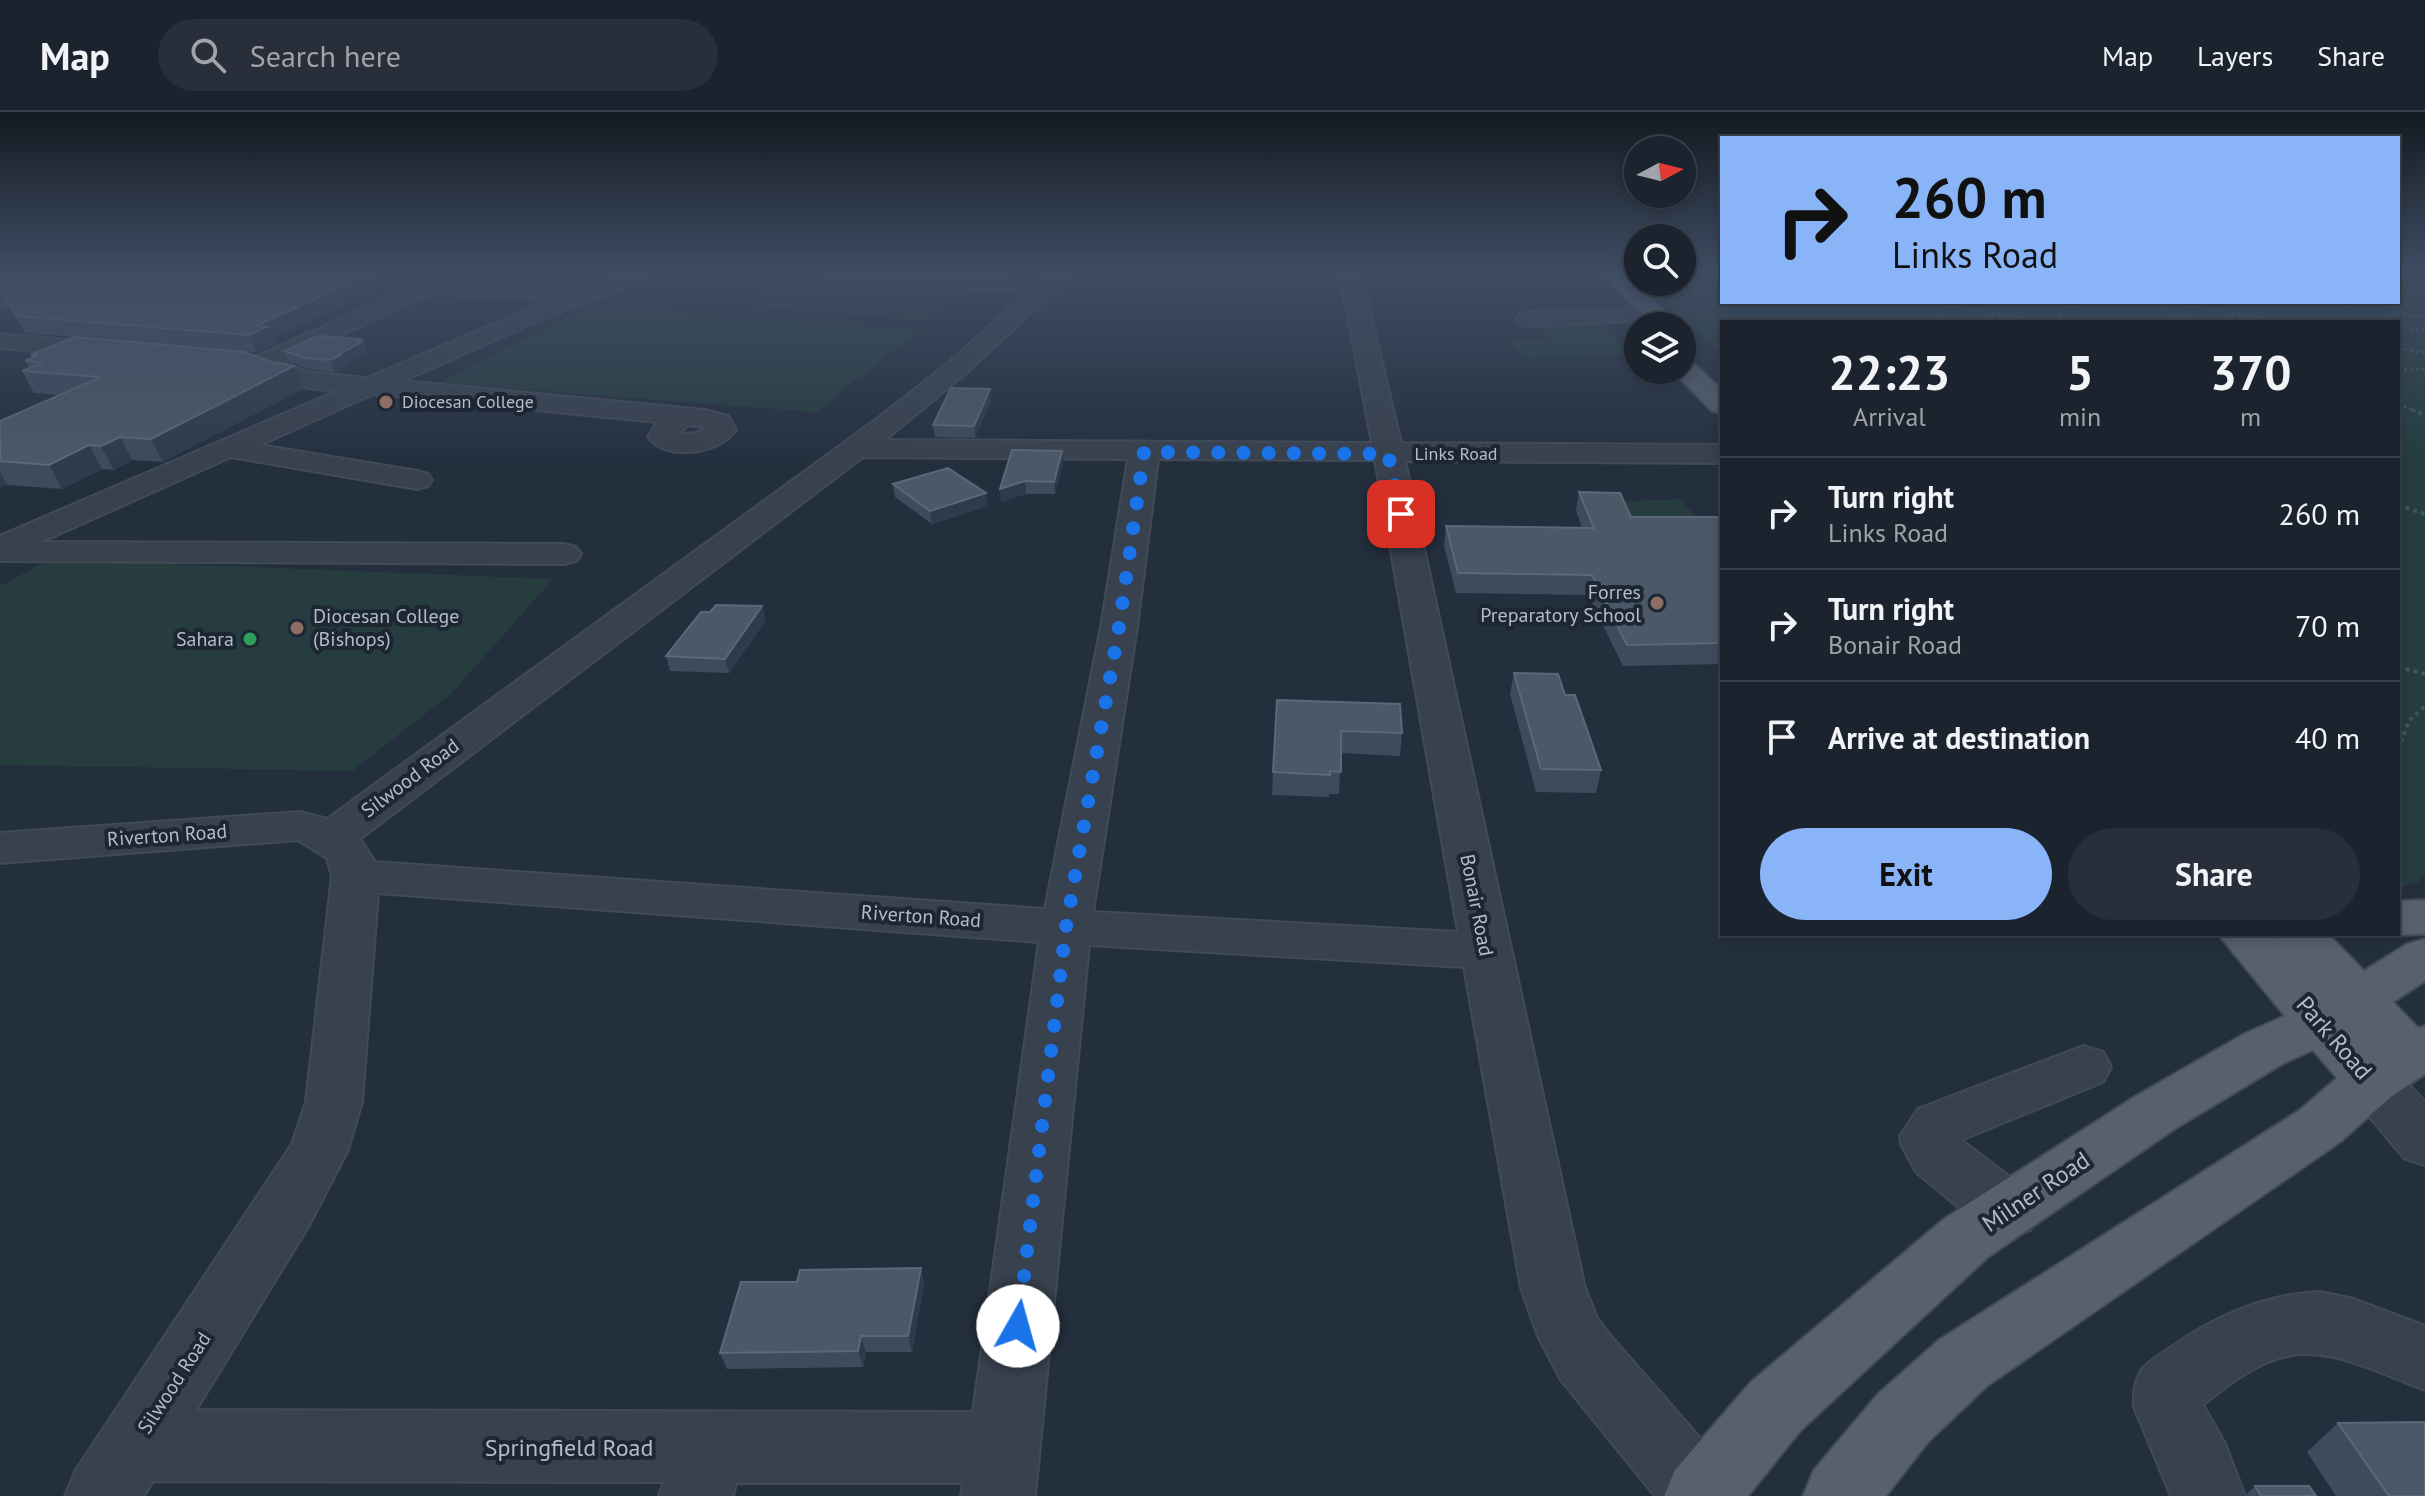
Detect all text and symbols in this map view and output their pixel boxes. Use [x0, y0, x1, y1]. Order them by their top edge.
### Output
search box [158, 19, 718, 91]
text: Map [40, 31, 110, 80]
icon: search [186, 33, 230, 77]
text: Search here [250, 36, 401, 75]
text: Map [2102, 37, 2153, 74]
text: Layers [2197, 37, 2273, 74]
text: Share [2317, 37, 2385, 74]
north arrow [1624, 136, 1696, 208]
map controls [1624, 136, 1696, 384]
text: 260 m [1892, 161, 2047, 233]
icon: right [1760, 168, 1864, 272]
button: search [1624, 224, 1696, 296]
text: Links Road [1892, 231, 2058, 278]
button: layers [1624, 312, 1696, 384]
text: 22:23 [1829, 341, 1950, 403]
text: 5 [2066, 341, 2094, 403]
text: 370 [2210, 341, 2291, 403]
place label: Diocesan College [402, 390, 534, 413]
marker: Diocesan College [377, 393, 395, 411]
text: Arrival [1853, 400, 1926, 433]
text: min [2059, 400, 2101, 433]
text: m [2240, 400, 2261, 433]
street label: Links Road [1414, 442, 1498, 465]
text: Turn right [1828, 477, 1954, 516]
pin [1367, 480, 1435, 548]
icon: right [1760, 491, 1804, 535]
icon: arrive [1379, 492, 1423, 536]
text: 260 m [2279, 494, 2360, 533]
text: Links Road [1828, 516, 1948, 549]
place label: Forres Preparatory School [1480, 579, 1641, 628]
text: Turn right [1828, 589, 1954, 628]
marker: Forres Preparatory School [1648, 594, 1666, 612]
place label: Diocesan College (Bishops) [313, 603, 459, 652]
icon: right [1760, 603, 1804, 647]
text: 70 m [2295, 606, 2360, 645]
marker: Diocesan College (Bishops) [288, 619, 306, 637]
place label: Sahara [176, 626, 234, 652]
text: Bonair Road [1828, 628, 1962, 661]
marker: Sahara [241, 630, 259, 648]
icon: arrive [1760, 715, 1804, 759]
text: Arrive at destination [1828, 718, 2090, 757]
text: 40 m [2295, 718, 2360, 757]
street label: Silwood Road [356, 733, 464, 823]
street label: Riverton Road [106, 818, 228, 852]
button: Exit [1760, 828, 2052, 920]
button: Share [2068, 828, 2360, 920]
street label: Bonair Road [1454, 852, 1500, 958]
street label: Riverton Road [860, 899, 982, 933]
street label: Park Road [2290, 990, 2379, 1086]
street label: Milner Road [1976, 1144, 2095, 1239]
position arrow [976, 1284, 1060, 1368]
street label: Silwood Road [131, 1327, 217, 1439]
street label: Springfield Road [485, 1432, 653, 1463]

